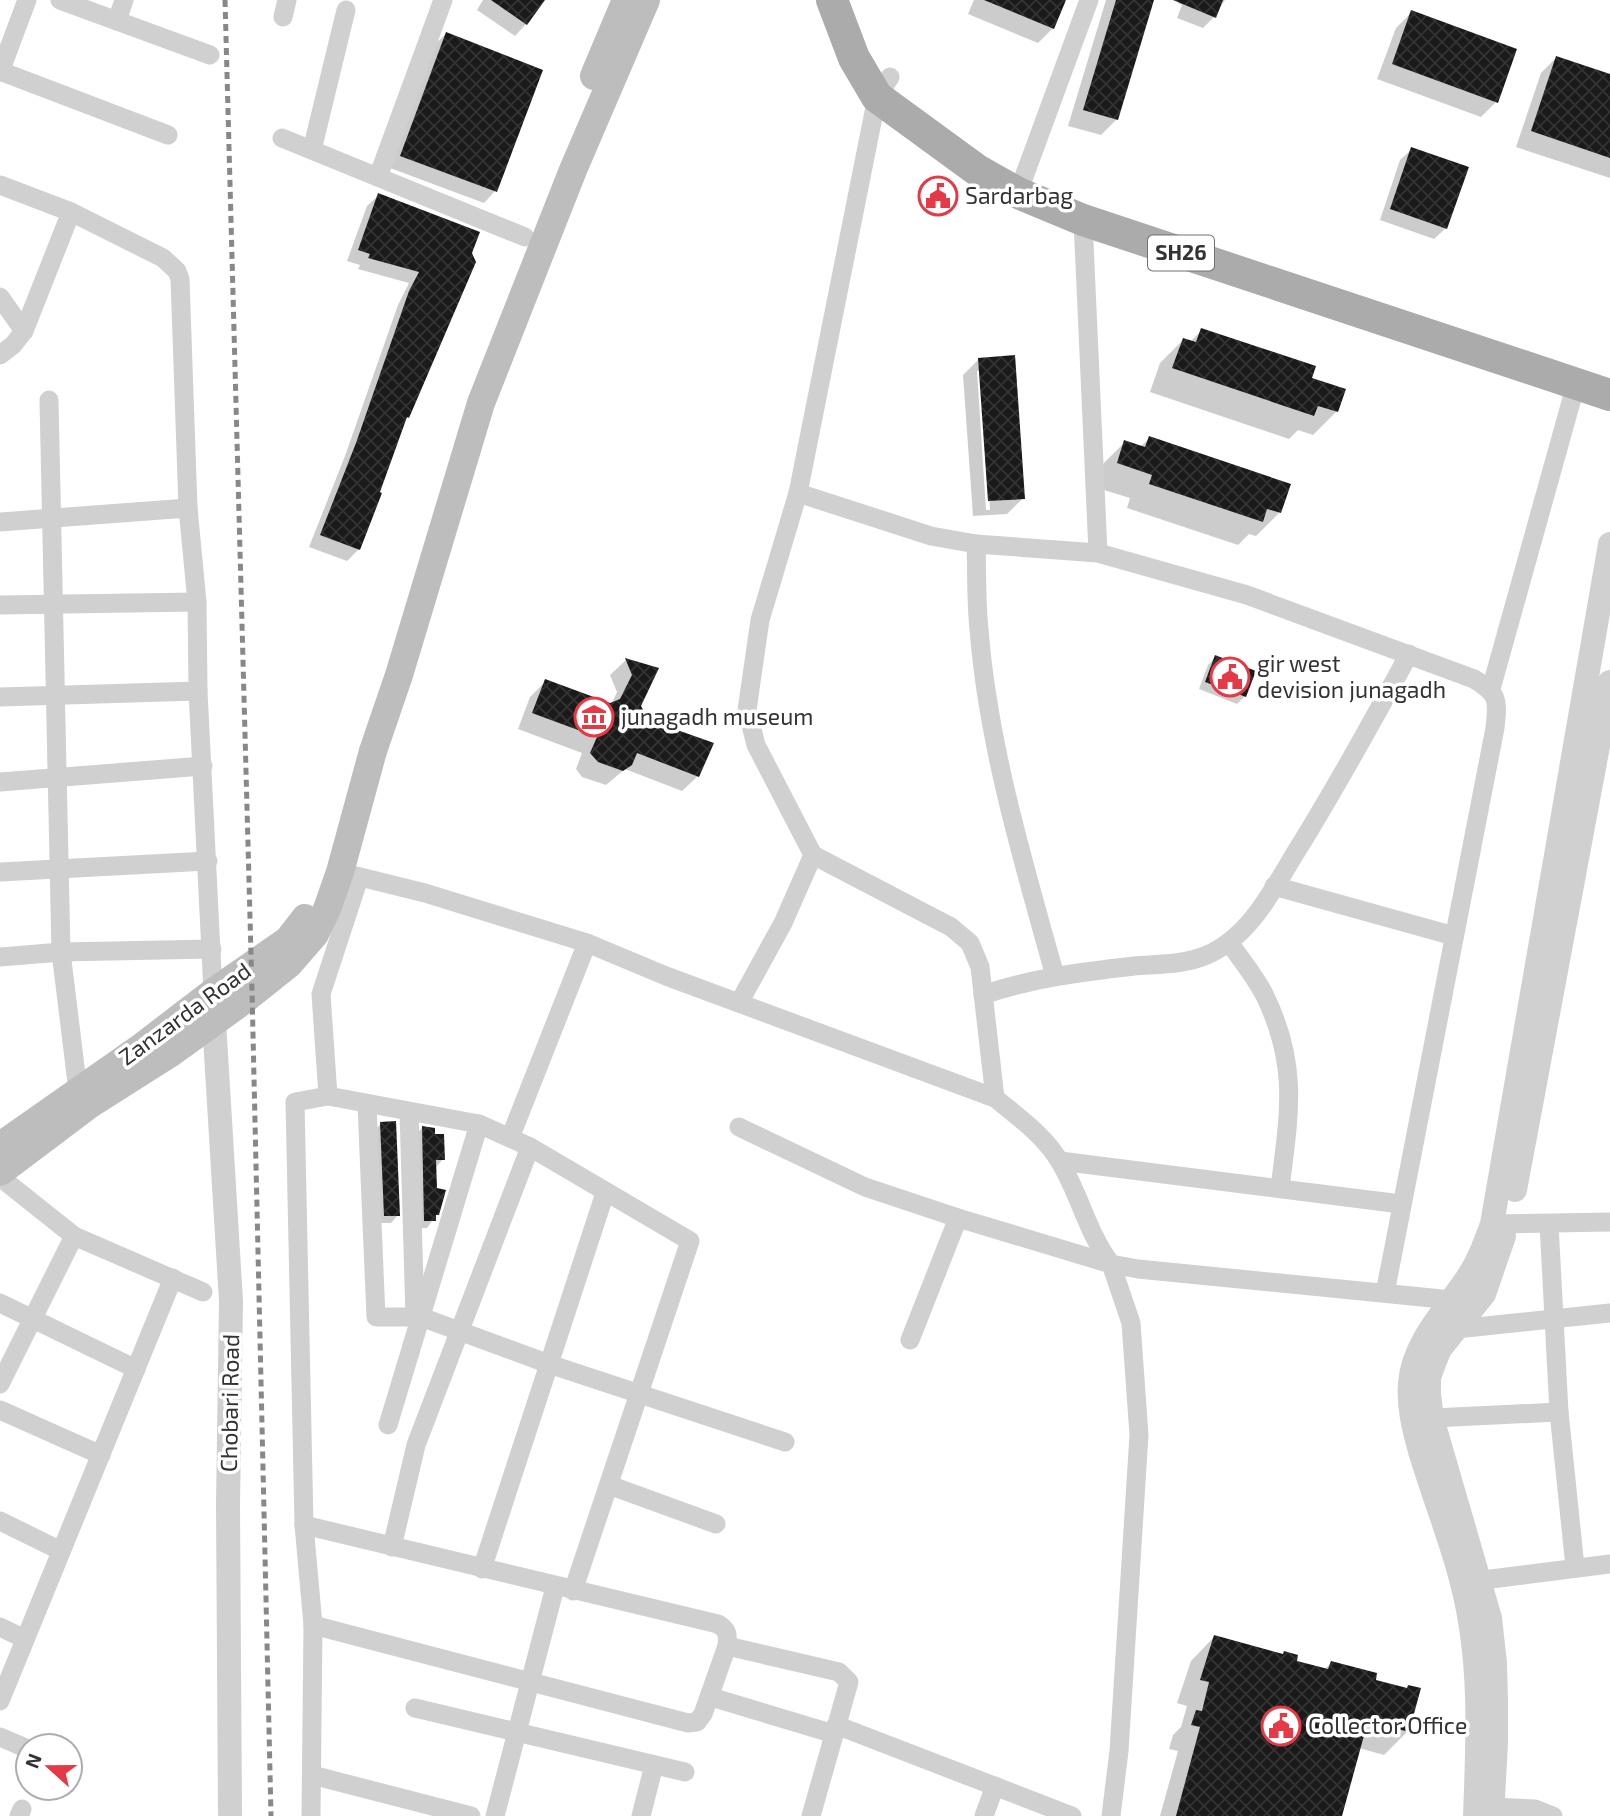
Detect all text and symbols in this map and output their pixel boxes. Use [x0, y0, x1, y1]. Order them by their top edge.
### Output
public building icon: Sardarbag [917, 175, 959, 217]
place label: Sardarbag [965, 181, 1073, 209]
road number: SH26 [1148, 236, 1214, 270]
place label: gir west devision junagadh [1257, 649, 1446, 703]
public building icon: gir west devision junagadh [1209, 656, 1251, 698]
museum icon: junagadh museum [573, 696, 615, 738]
place label: junagadh museum [621, 702, 813, 730]
street label: Zanzarda Road [113, 956, 256, 1070]
street label: Chobari Road [214, 1334, 244, 1472]
public building icon: Collector Office [1260, 1705, 1302, 1747]
place label: Collector Office [1308, 1711, 1467, 1739]
north arrow [14, 1732, 84, 1802]
text: N [19, 1750, 46, 1771]

